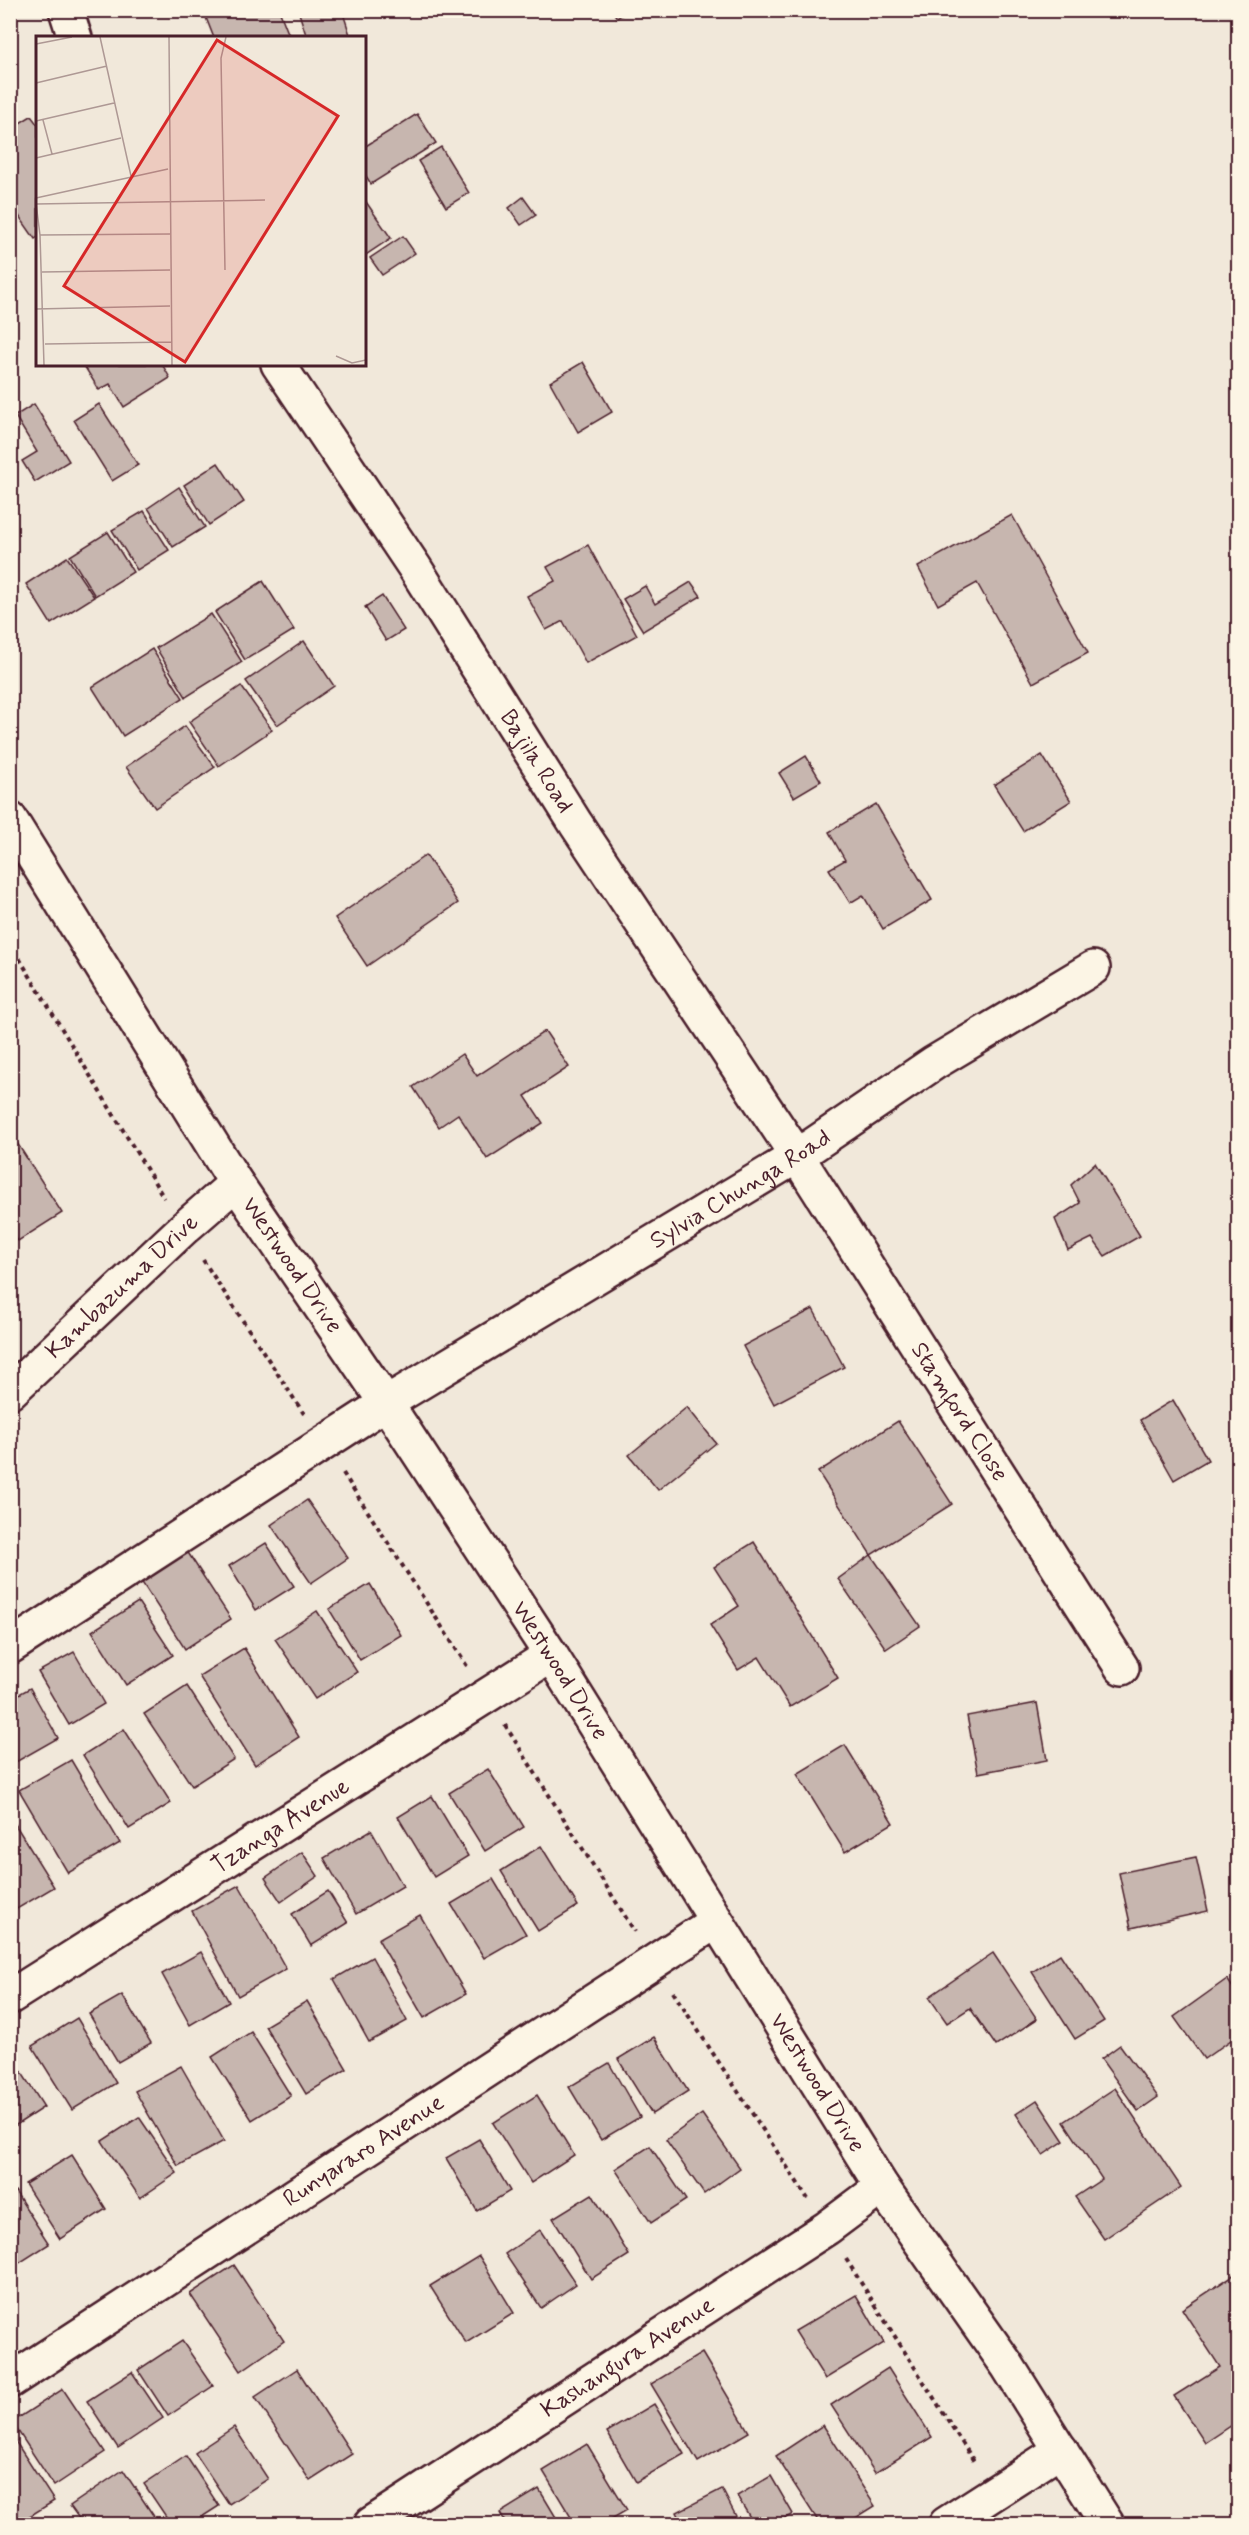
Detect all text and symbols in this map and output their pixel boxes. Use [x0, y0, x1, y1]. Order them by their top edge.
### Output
inset map [36, 36, 366, 366]
street label: Bajila Road [492, 704, 581, 819]
street label: Sylvia Chunga Road [644, 1122, 837, 1256]
street label: Westwood Drive [235, 1191, 350, 1340]
street label: Kambazuma Drive [39, 1207, 205, 1366]
street label: Stamford Close [904, 1336, 1015, 1487]
street label: Westwood Drive [504, 1595, 616, 1746]
street label: Tzanga Avenue [205, 1771, 356, 1881]
street label: Westwood Drive [762, 2007, 872, 2159]
street label: Runyararo Avenue [277, 2087, 450, 2214]
street label: Kashangura Avenue [535, 2290, 720, 2425]

